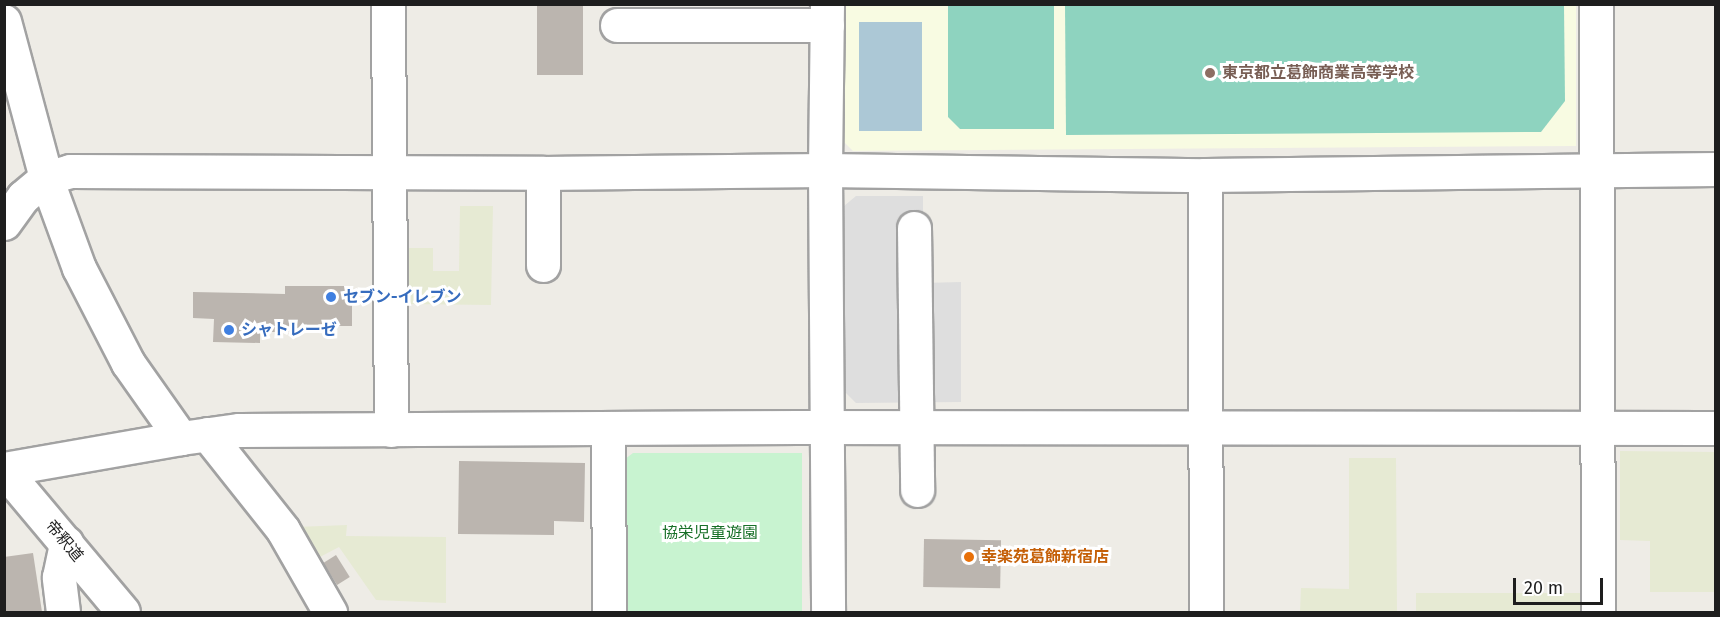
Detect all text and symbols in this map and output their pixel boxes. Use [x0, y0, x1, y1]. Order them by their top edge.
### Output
place label: 東京都立葛飾商業高等学校 [1222, 63, 1414, 83]
marker: 東京都立葛飾商業高等学校 [1203, 66, 1217, 80]
place label: セブン-イレブン [343, 287, 462, 307]
marker: セブン-イレブン [324, 290, 338, 304]
place label: シャトレーゼ [241, 320, 337, 340]
marker: シャトレーゼ [222, 323, 236, 337]
street label: 帝釈道 [41, 516, 87, 566]
park label: 協栄児童遊園 [662, 523, 758, 543]
place label: 幸楽苑葛飾新宿店 [981, 547, 1109, 567]
marker: 幸楽苑葛飾新宿店 [962, 550, 976, 564]
scale bar [1516, 566, 1606, 604]
text: 20 m [1524, 577, 1563, 599]

